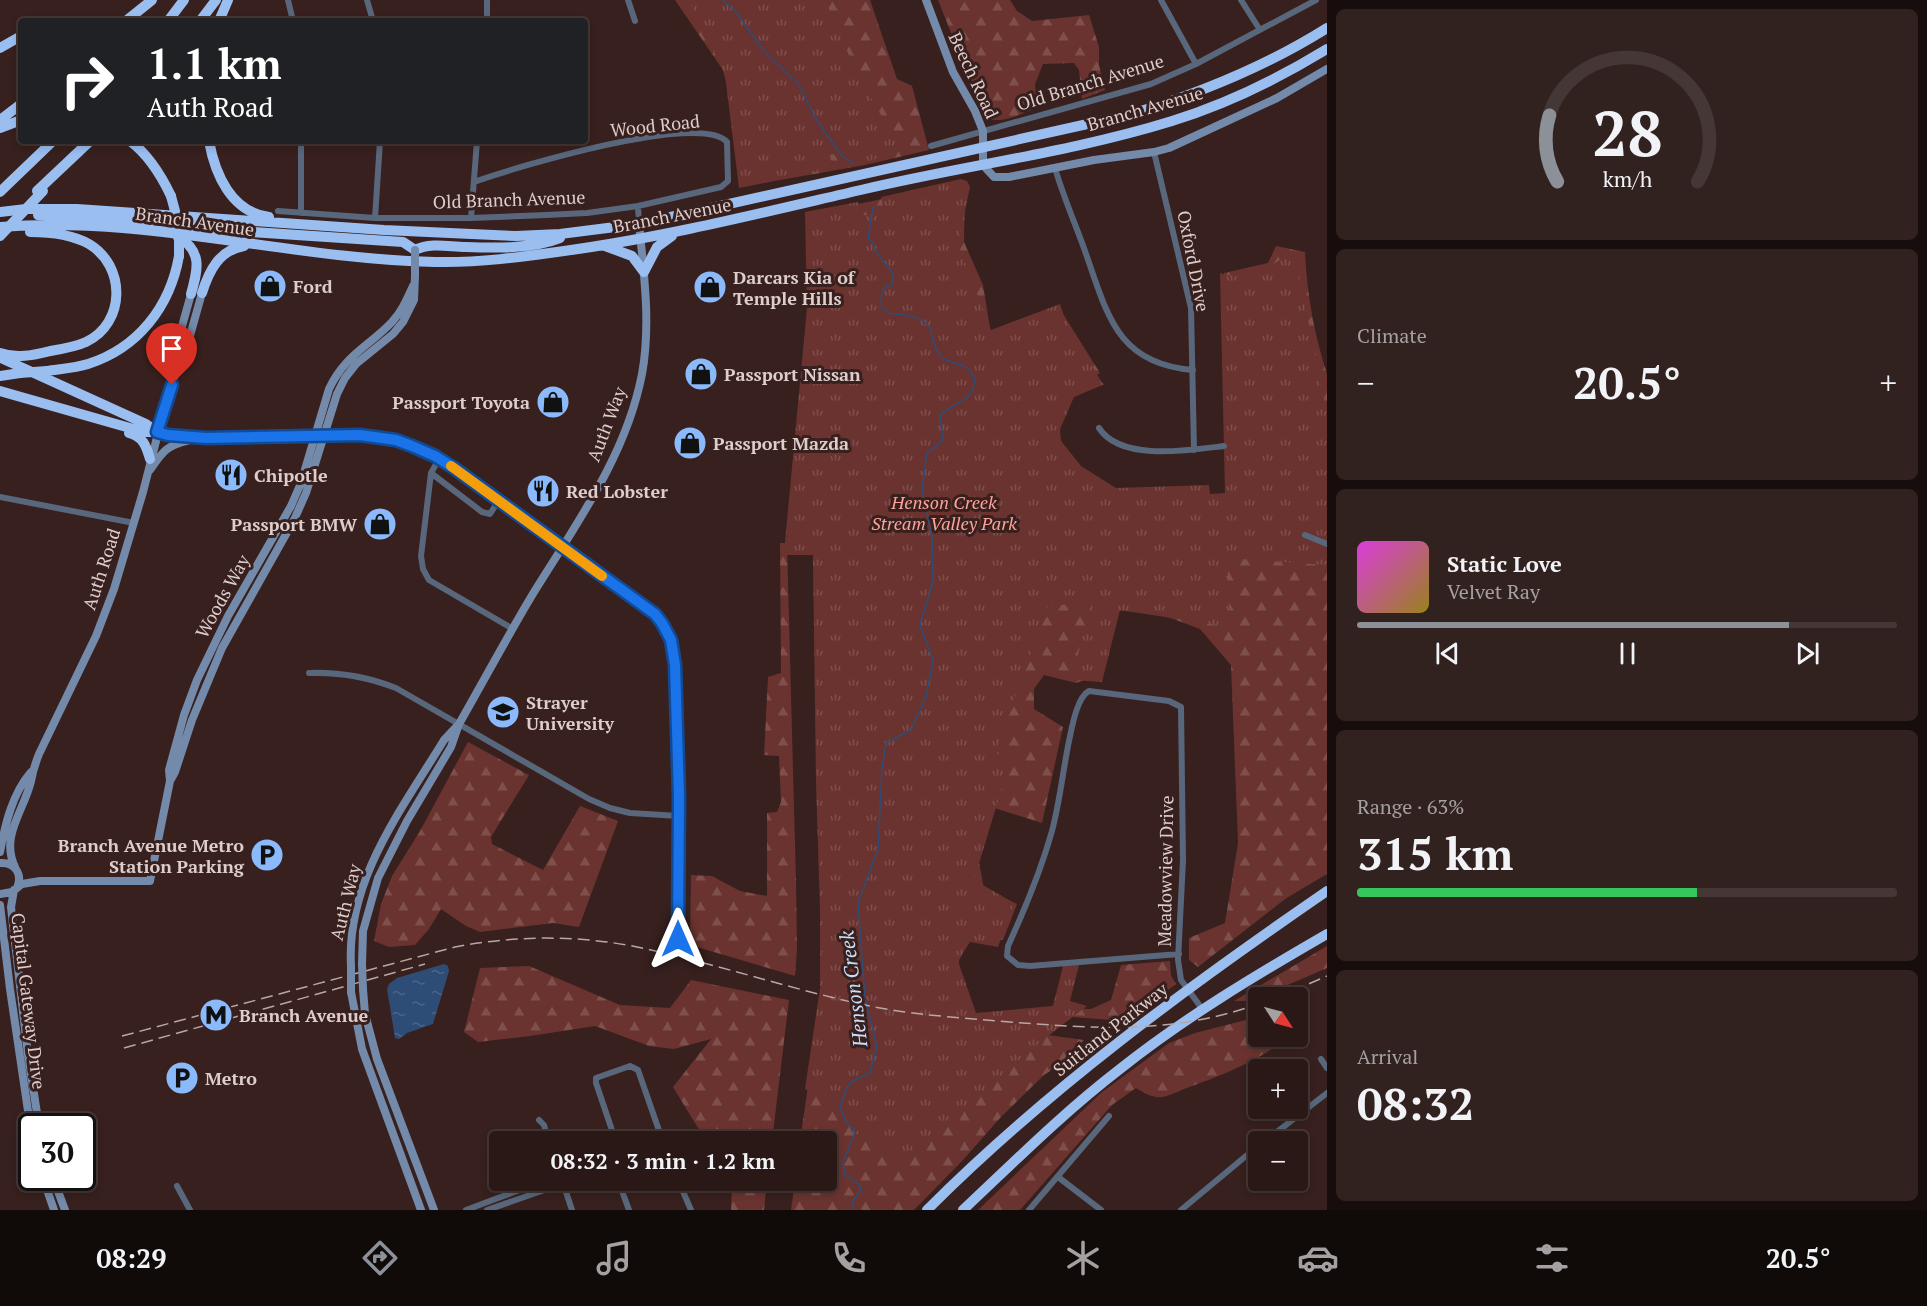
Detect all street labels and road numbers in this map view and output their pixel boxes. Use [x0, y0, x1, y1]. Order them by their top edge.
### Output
street label: Beech Road [944, 28, 1004, 122]
street label: Old Branch Avenue [1014, 49, 1166, 115]
street label: Branch Avenue [1084, 81, 1206, 135]
street label: Wood Road [609, 108, 701, 142]
street label: Old Branch Avenue [432, 184, 586, 214]
street label: Branch Avenue [611, 192, 733, 238]
street label: Branch Avenue [134, 201, 256, 241]
street label: Oxford Drive [1172, 208, 1216, 314]
street label: Auth Way [581, 382, 632, 465]
street label: Auth Road [77, 525, 125, 613]
street label: Woods Way [189, 549, 255, 642]
street label: Meadowview Drive [1152, 795, 1178, 947]
street label: Auth Way [324, 860, 366, 943]
street label: Capital Gateway Drive [6, 911, 52, 1091]
street label: Suitland Parkway [1048, 976, 1173, 1081]

